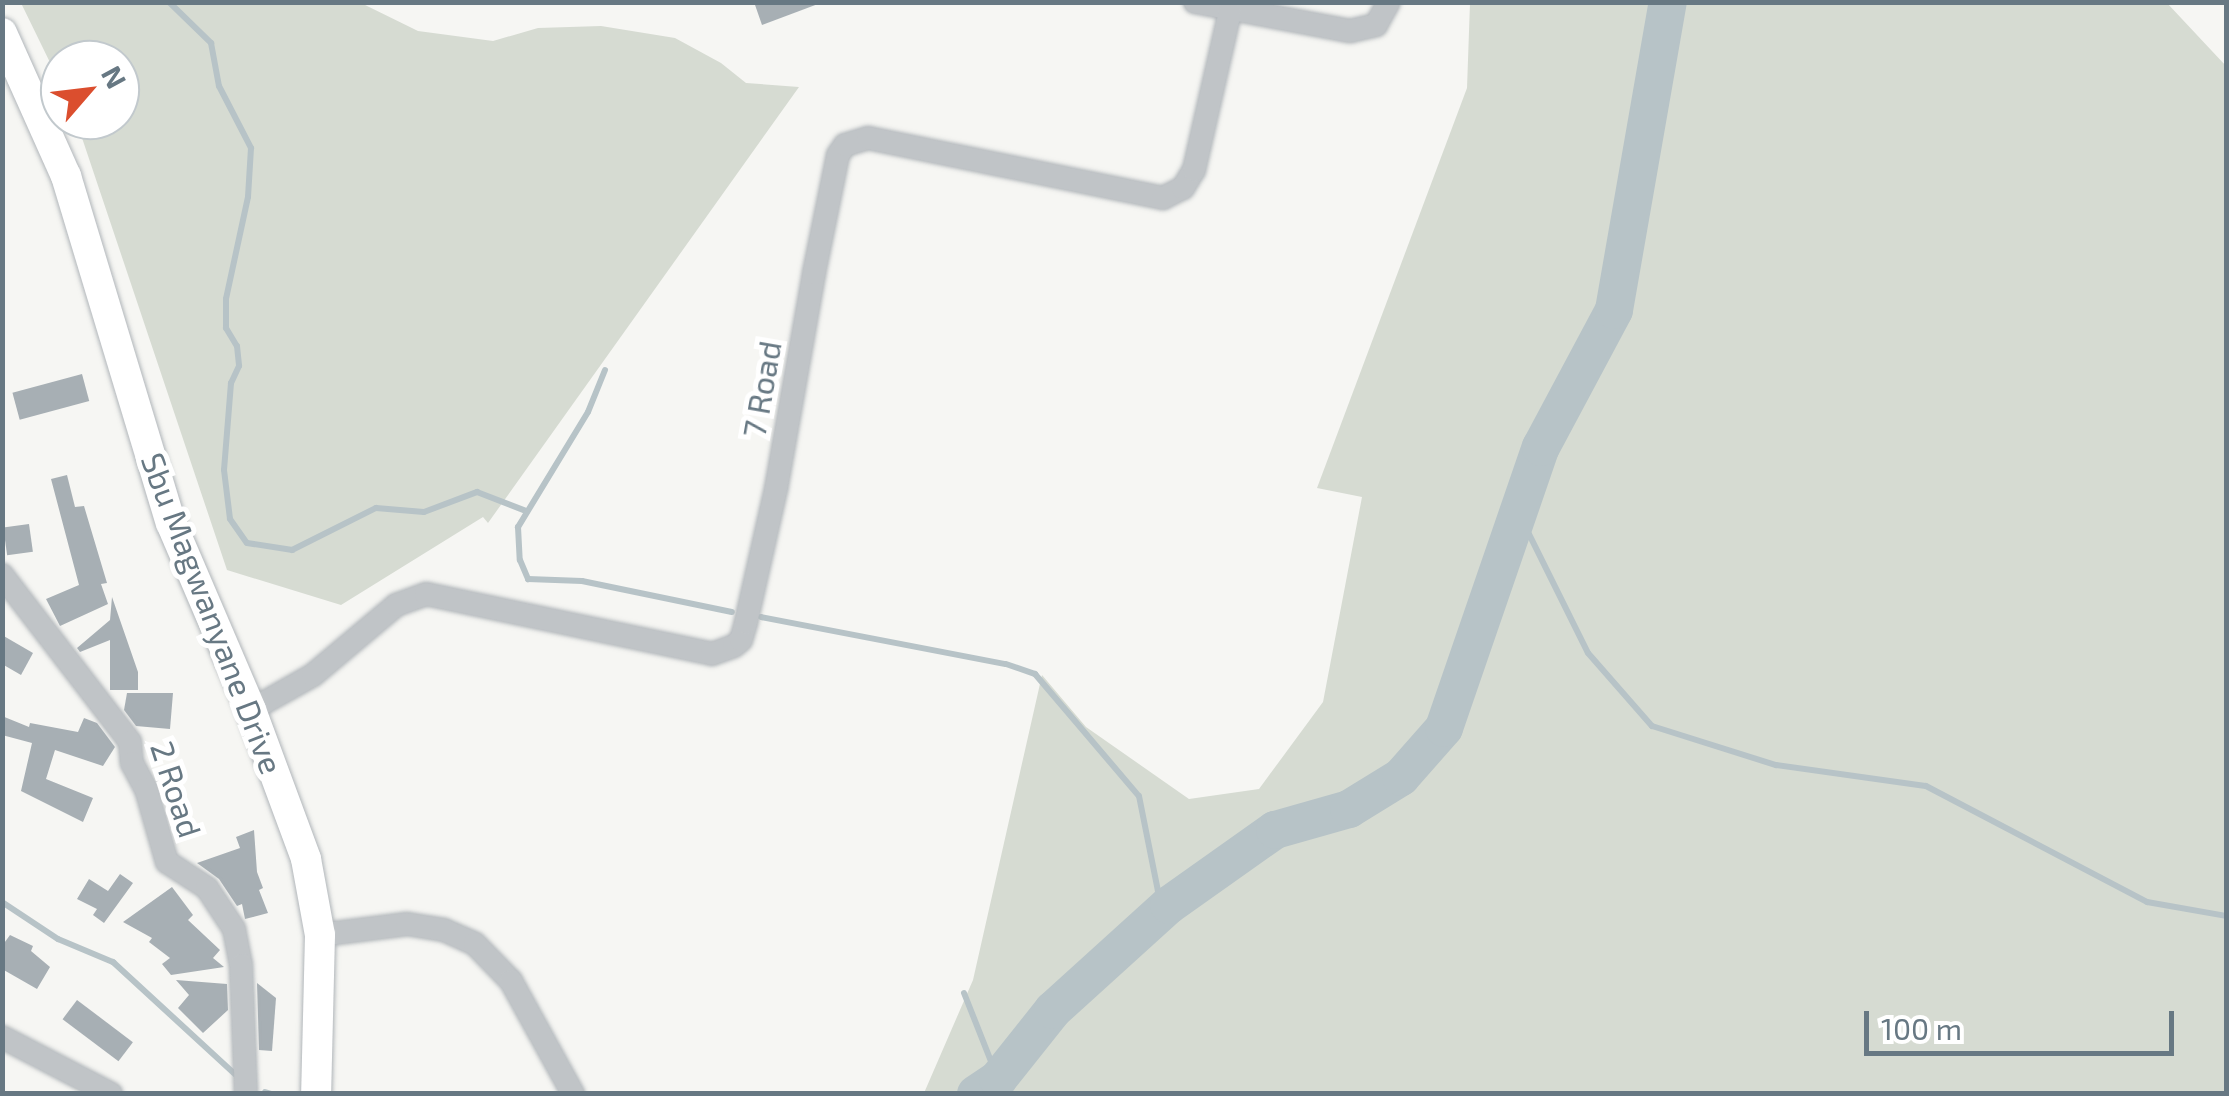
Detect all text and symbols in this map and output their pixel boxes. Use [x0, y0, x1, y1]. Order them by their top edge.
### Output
north arrow [40, 40, 140, 140]
text: N [95, 60, 134, 94]
street label: 7 Road [734, 338, 788, 440]
street label: Sbu Magwanyane Drive [134, 447, 292, 779]
street label: 2 Road [143, 736, 211, 842]
scale bar [1869, 991, 2179, 1053]
text: 100 m [1881, 1010, 1962, 1046]

